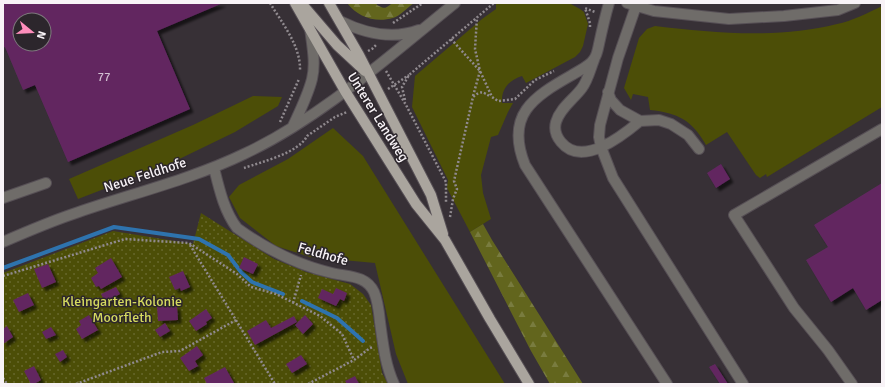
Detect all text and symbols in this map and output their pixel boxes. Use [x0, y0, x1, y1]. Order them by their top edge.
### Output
north arrow [12, 12, 52, 52]
text: N [34, 29, 48, 41]
street label: Unterer Landweg [344, 69, 412, 165]
house number: 77 [98, 70, 110, 85]
street label: Neue Feldhofe [101, 154, 189, 196]
street label: Feldhofe [296, 239, 350, 269]
park label: Kleingarten-Kolonie Moorfleth [62, 293, 182, 326]

